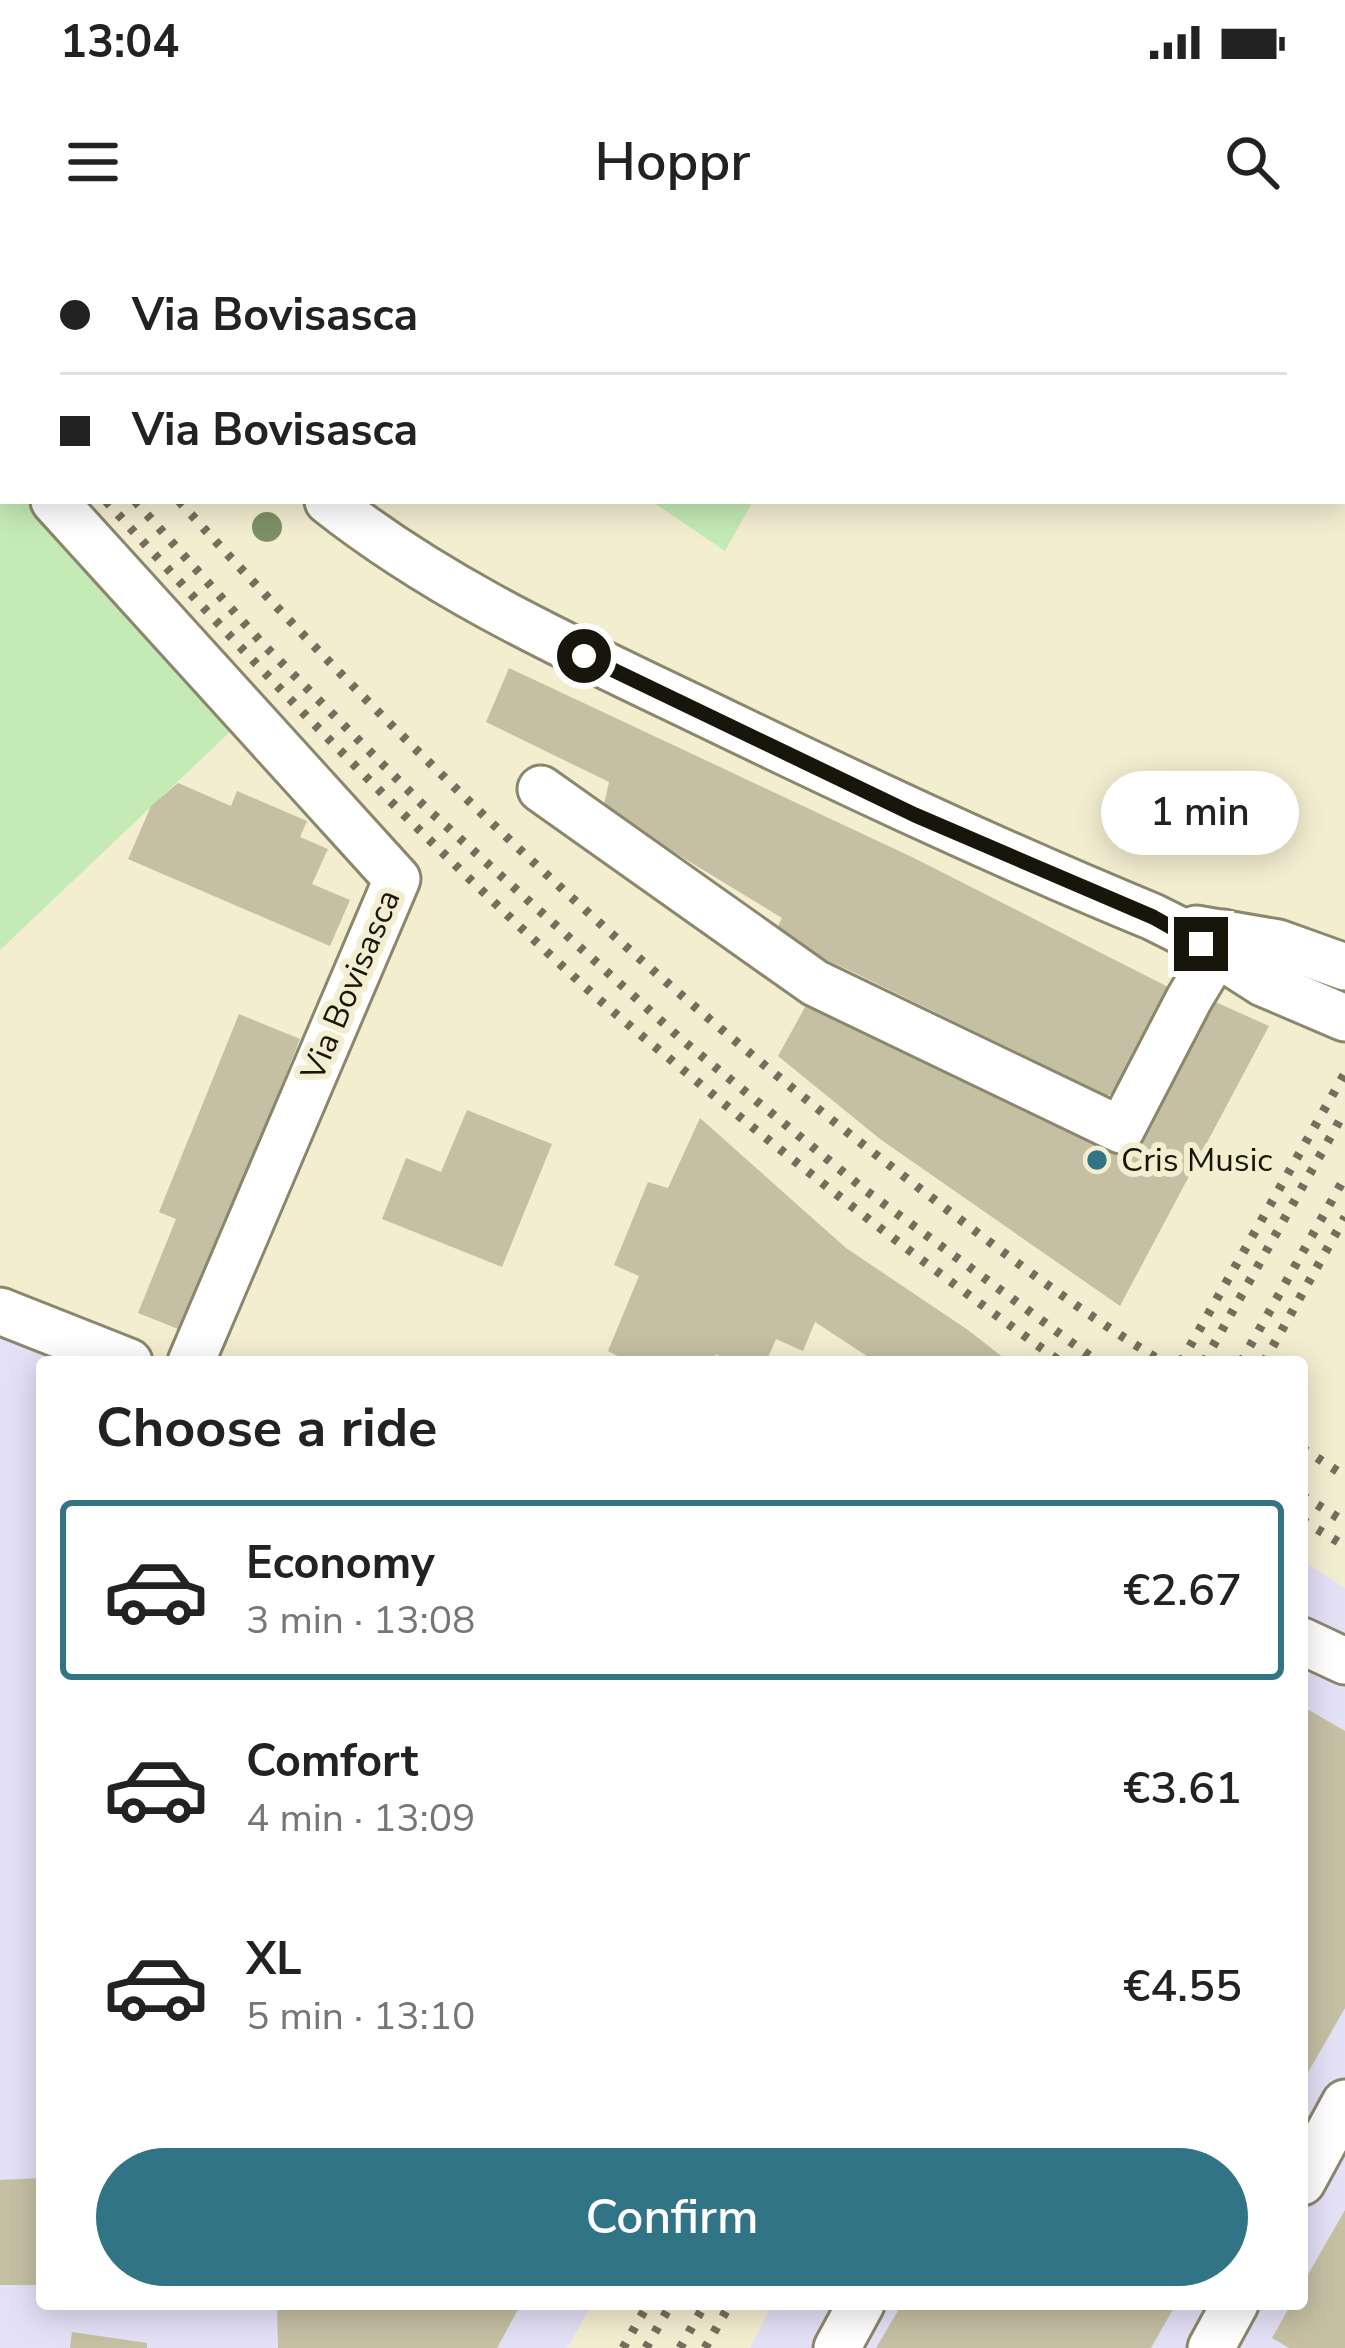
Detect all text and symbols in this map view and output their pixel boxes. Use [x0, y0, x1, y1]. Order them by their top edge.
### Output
text: 13:04 [60, 12, 179, 73]
text: Hoppr [595, 125, 750, 199]
icon: menu [60, 129, 126, 195]
icon: search [1219, 129, 1285, 195]
text: Via Bovisasca [132, 285, 418, 346]
text: Via Bovisasca [132, 400, 418, 461]
route start [557, 629, 611, 683]
callout: 1 min [1102, 770, 1300, 854]
text: 1 min [1150, 786, 1250, 839]
street label: Via Bovisasca [290, 883, 411, 1088]
route end [1174, 917, 1228, 971]
place label: Cris Music [1121, 1138, 1273, 1183]
marker: Cris Music [1084, 1147, 1110, 1173]
text: Choose a ride [96, 1391, 437, 1465]
text: Economy [246, 1533, 435, 1594]
icon: car [102, 1536, 210, 1644]
text: €2.67 [1123, 1560, 1242, 1621]
text: 3 min · 13:08 [246, 1594, 475, 1647]
text: Comfort [246, 1731, 418, 1792]
icon: car [102, 1734, 210, 1842]
text: €3.61 [1123, 1758, 1242, 1819]
text: 4 min · 13:09 [246, 1792, 475, 1845]
text: XL [246, 1929, 302, 1990]
icon: car [102, 1932, 210, 2040]
text: €4.55 [1123, 1956, 1242, 2017]
text: 5 min · 13:10 [246, 1990, 475, 2043]
button: Confirm [96, 2148, 1248, 2286]

